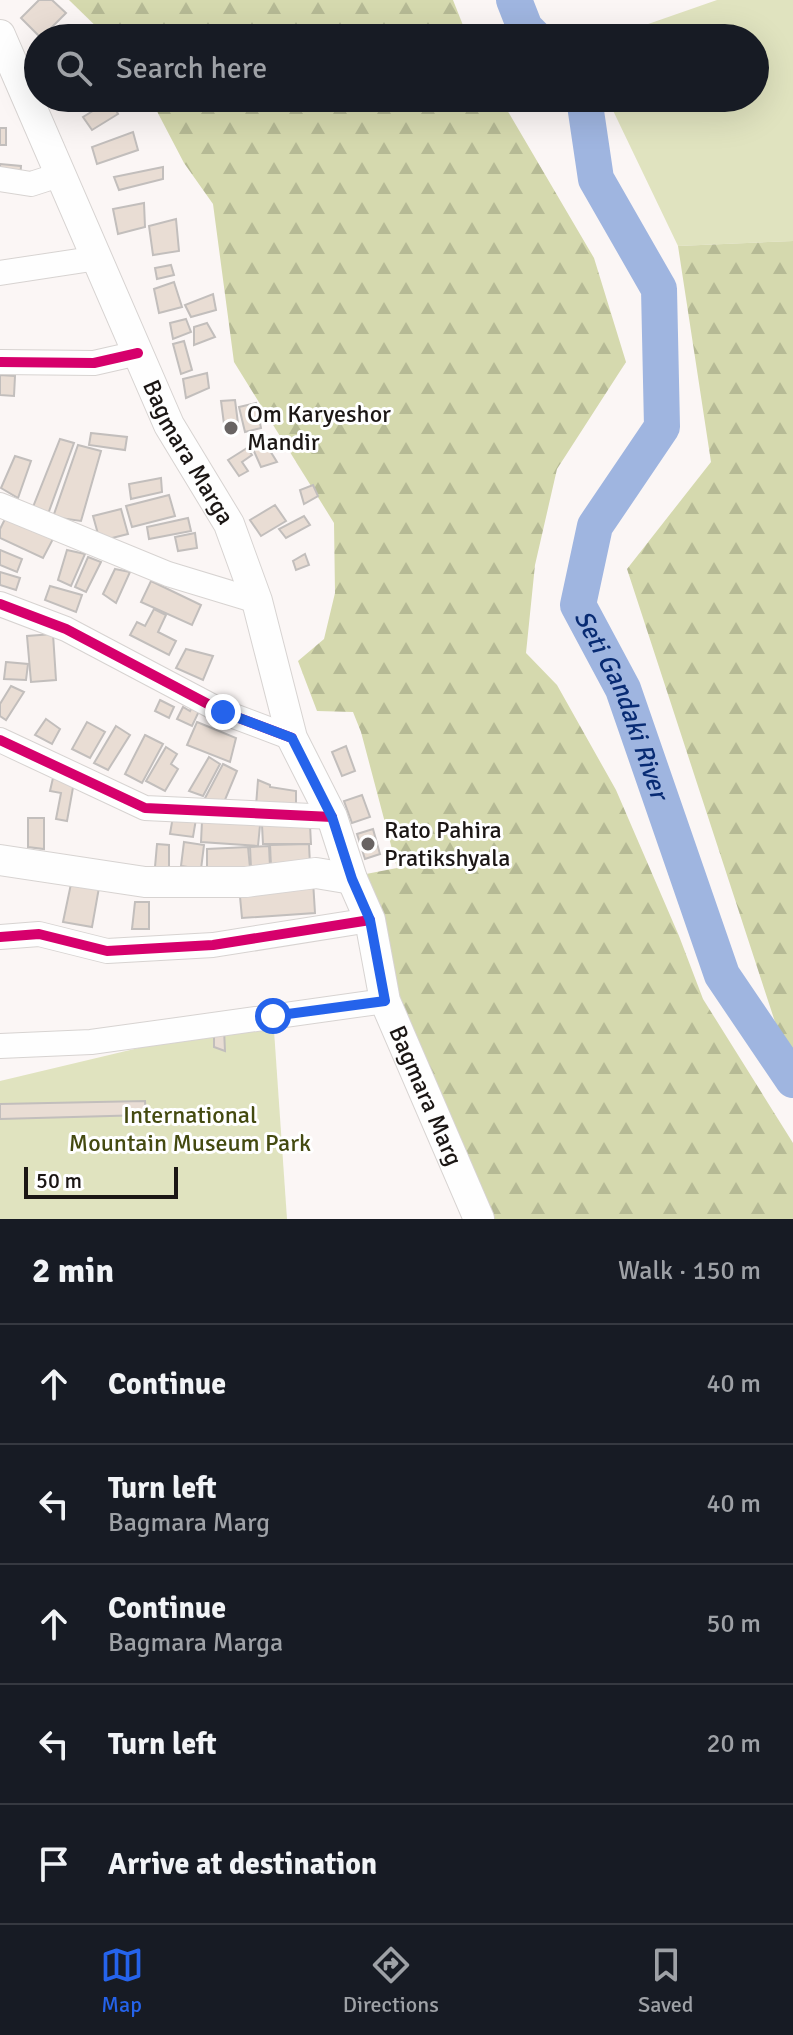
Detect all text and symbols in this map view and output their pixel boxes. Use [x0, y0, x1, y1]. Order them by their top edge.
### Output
search box [24, 24, 769, 112]
icon: search [52, 46, 96, 90]
text: Search here [116, 50, 267, 87]
street label: Bagmara Marga [136, 375, 241, 530]
place label: Om Karyeshor Mandir [247, 399, 391, 457]
marker: Om Karyeshor Mandir [222, 419, 240, 437]
water label: Seti Gandaki River [567, 605, 676, 807]
route end [205, 694, 241, 730]
place label: Rato Pahira Pratikshyala [384, 815, 510, 873]
marker: Rato Pahira Pratikshyala [359, 835, 377, 853]
route start [255, 998, 291, 1034]
street label: Bagmara Marg [382, 1021, 469, 1170]
park label: International Mountain Museum Park [69, 1100, 311, 1158]
scale bar [24, 1163, 178, 1199]
text: 50 m [36, 1167, 82, 1194]
text: 2 min [32, 1250, 114, 1292]
text: Walk · 150 m [618, 1255, 761, 1287]
icon: ahead [32, 1362, 76, 1406]
text: Continue [108, 1366, 226, 1403]
text: 40 m [706, 1368, 761, 1400]
text: Turn left [108, 1470, 217, 1507]
icon: left [32, 1482, 76, 1526]
text: 40 m [706, 1488, 761, 1520]
text: Bagmara Marg [108, 1507, 270, 1539]
text: Continue [108, 1590, 226, 1627]
icon: ahead [32, 1602, 76, 1646]
text: 50 m [706, 1608, 761, 1640]
text: Bagmara Marga [108, 1627, 283, 1659]
icon: left [32, 1722, 76, 1766]
text: Turn left [108, 1726, 217, 1763]
text: 20 m [706, 1728, 761, 1760]
icon: arrive [32, 1842, 76, 1886]
text: Arrive at destination [108, 1846, 377, 1883]
tab: Map [100, 1943, 144, 2018]
tab: Directions [343, 1943, 439, 2018]
tab: Saved [638, 1943, 693, 2018]

